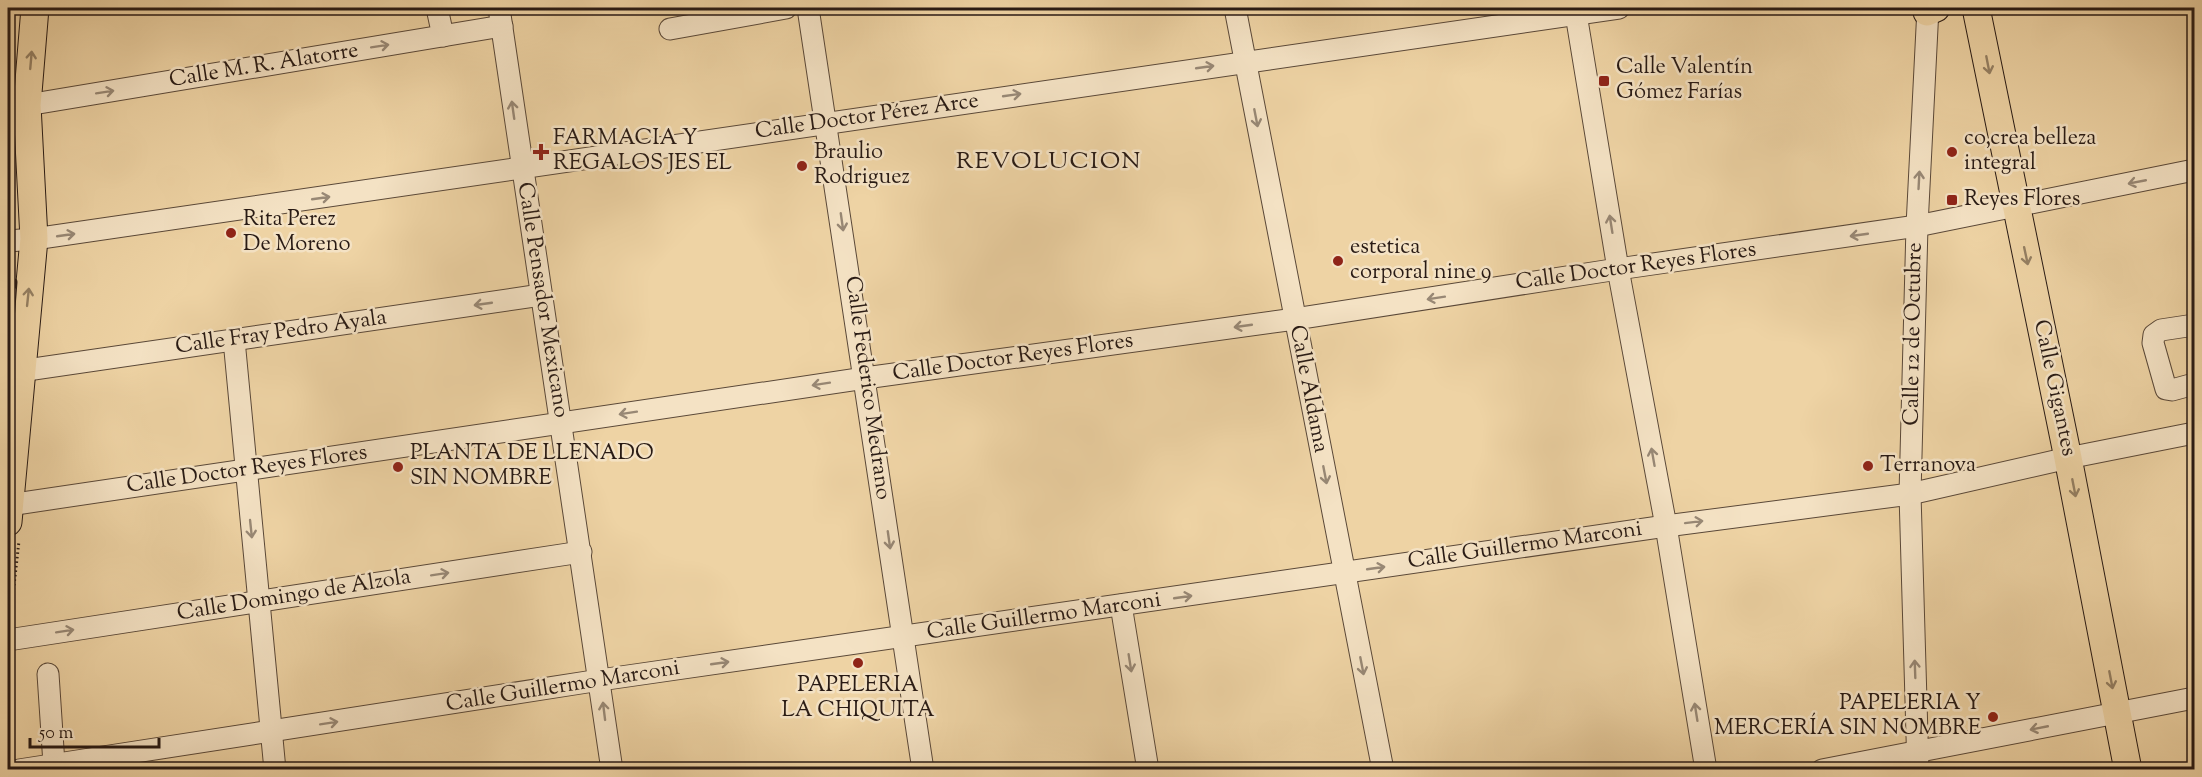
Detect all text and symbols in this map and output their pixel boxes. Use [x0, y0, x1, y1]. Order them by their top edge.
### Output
street label: Calle M. R. Alatorre [167, 35, 361, 97]
one-way arrow [370, 41, 390, 52]
one-way arrow [26, 51, 37, 71]
place label: Calle Valentín Gómez Farías [1616, 52, 1753, 109]
one-way arrow [1983, 55, 1994, 74]
one-way arrow [1195, 61, 1215, 72]
marker: Calle Valentín Gómez Farías [1597, 74, 1611, 88]
street label: Calle Doctor Pérez Arce [753, 85, 981, 149]
one-way arrow [95, 86, 115, 97]
one-way arrow [1002, 90, 1022, 101]
one-way arrow [508, 101, 519, 121]
one-way arrow [1251, 108, 1262, 128]
place label: FARMACIA Y REGALOS JES EL [553, 123, 732, 180]
place label: co,crea belleza integral [1964, 123, 2096, 180]
place label: Braulio Rodriguez [814, 137, 910, 194]
marker: FARMACIA Y REGALOS JES EL [534, 145, 548, 159]
district label: REVOLUCION [956, 145, 1142, 179]
marker: co,crea belleza integral [1945, 145, 1959, 159]
marker: Braulio Rodriguez [795, 159, 809, 173]
one-way arrow [1913, 171, 1924, 191]
one-way arrow [2128, 177, 2147, 188]
street label: Calle Pensador Mexicano [508, 180, 576, 420]
place label: Reyes Flores [1964, 184, 2081, 216]
one-way arrow [311, 192, 330, 203]
marker: Reyes Flores [1945, 193, 1959, 207]
place label: Rita Perez De Moreno [243, 204, 351, 261]
one-way arrow [837, 212, 848, 232]
one-way arrow [1605, 215, 1616, 235]
marker: Rita Perez De Moreno [224, 226, 238, 240]
one-way arrow [55, 229, 75, 240]
one-way arrow [1849, 229, 1869, 240]
place label: estetica corporal nine 9 [1350, 232, 1491, 289]
street label: Calle Doctor Reyes Flores [1514, 234, 1758, 300]
street label: Calle 12 de Octubre [1896, 242, 1932, 426]
one-way arrow [2021, 246, 2032, 265]
marker: estetica corporal nine 9 [1331, 254, 1345, 268]
street label: Calle Federico Medrano [835, 274, 899, 502]
one-way arrow [23, 287, 34, 307]
one-way arrow [1427, 292, 1446, 303]
one-way arrow [474, 298, 493, 309]
street label: Calle Fray Pedro Ayala [173, 302, 389, 364]
street label: Calle Gigantes [2024, 317, 2084, 459]
one-way arrow [1234, 321, 1253, 332]
street label: Calle Aldama [1280, 323, 1336, 455]
street label: Calle Doctor Reyes Flores [891, 325, 1135, 391]
one-way arrow [812, 379, 831, 390]
one-way arrow [619, 408, 639, 419]
street label: Calle Doctor Reyes Flores [125, 437, 369, 503]
place label: PLANTA DE LLENADO SIN NOMBRE [410, 438, 654, 495]
one-way arrow [1647, 448, 1658, 468]
place label: Terranova [1880, 450, 1976, 482]
marker: Terranova [1861, 459, 1875, 473]
marker: PLANTA DE LLENADO SIN NOMBRE [391, 460, 405, 474]
one-way arrow [1319, 464, 1330, 484]
one-way arrow [2069, 478, 2080, 497]
street label: Calle Guillermo Marconi [1406, 514, 1644, 578]
one-way arrow [1684, 516, 1703, 527]
one-way arrow [246, 519, 257, 539]
one-way arrow [884, 529, 895, 549]
street label: Calle Domingo de Alzola [175, 562, 413, 630]
one-way arrow [1366, 563, 1386, 574]
one-way arrow [430, 568, 450, 579]
street label: Calle Guillermo Marconi [925, 585, 1163, 649]
one-way arrow [1173, 591, 1193, 602]
one-way arrow [55, 626, 75, 637]
street label: Calle Guillermo Marconi [444, 653, 682, 721]
one-way arrow [1125, 653, 1136, 672]
marker: PAPELERIA LA CHIQUITA [851, 656, 865, 670]
one-way arrow [1357, 656, 1368, 675]
one-way arrow [710, 658, 730, 669]
one-way arrow [1909, 660, 1920, 680]
one-way arrow [2106, 669, 2117, 689]
place label: PAPELERIA LA CHIQUITA [781, 670, 935, 727]
place label: PAPELERIA Y MERCERÍA SIN NOMBRE [1714, 688, 1981, 745]
one-way arrow [598, 702, 609, 722]
one-way arrow [1691, 702, 1702, 722]
marker: PAPELERIA Y MERCERÍA SIN NOMBRE [1986, 710, 2000, 724]
scale bar [30, 711, 159, 749]
one-way arrow [318, 718, 338, 729]
text: 50 m [38, 721, 74, 747]
one-way arrow [2030, 723, 2049, 734]

